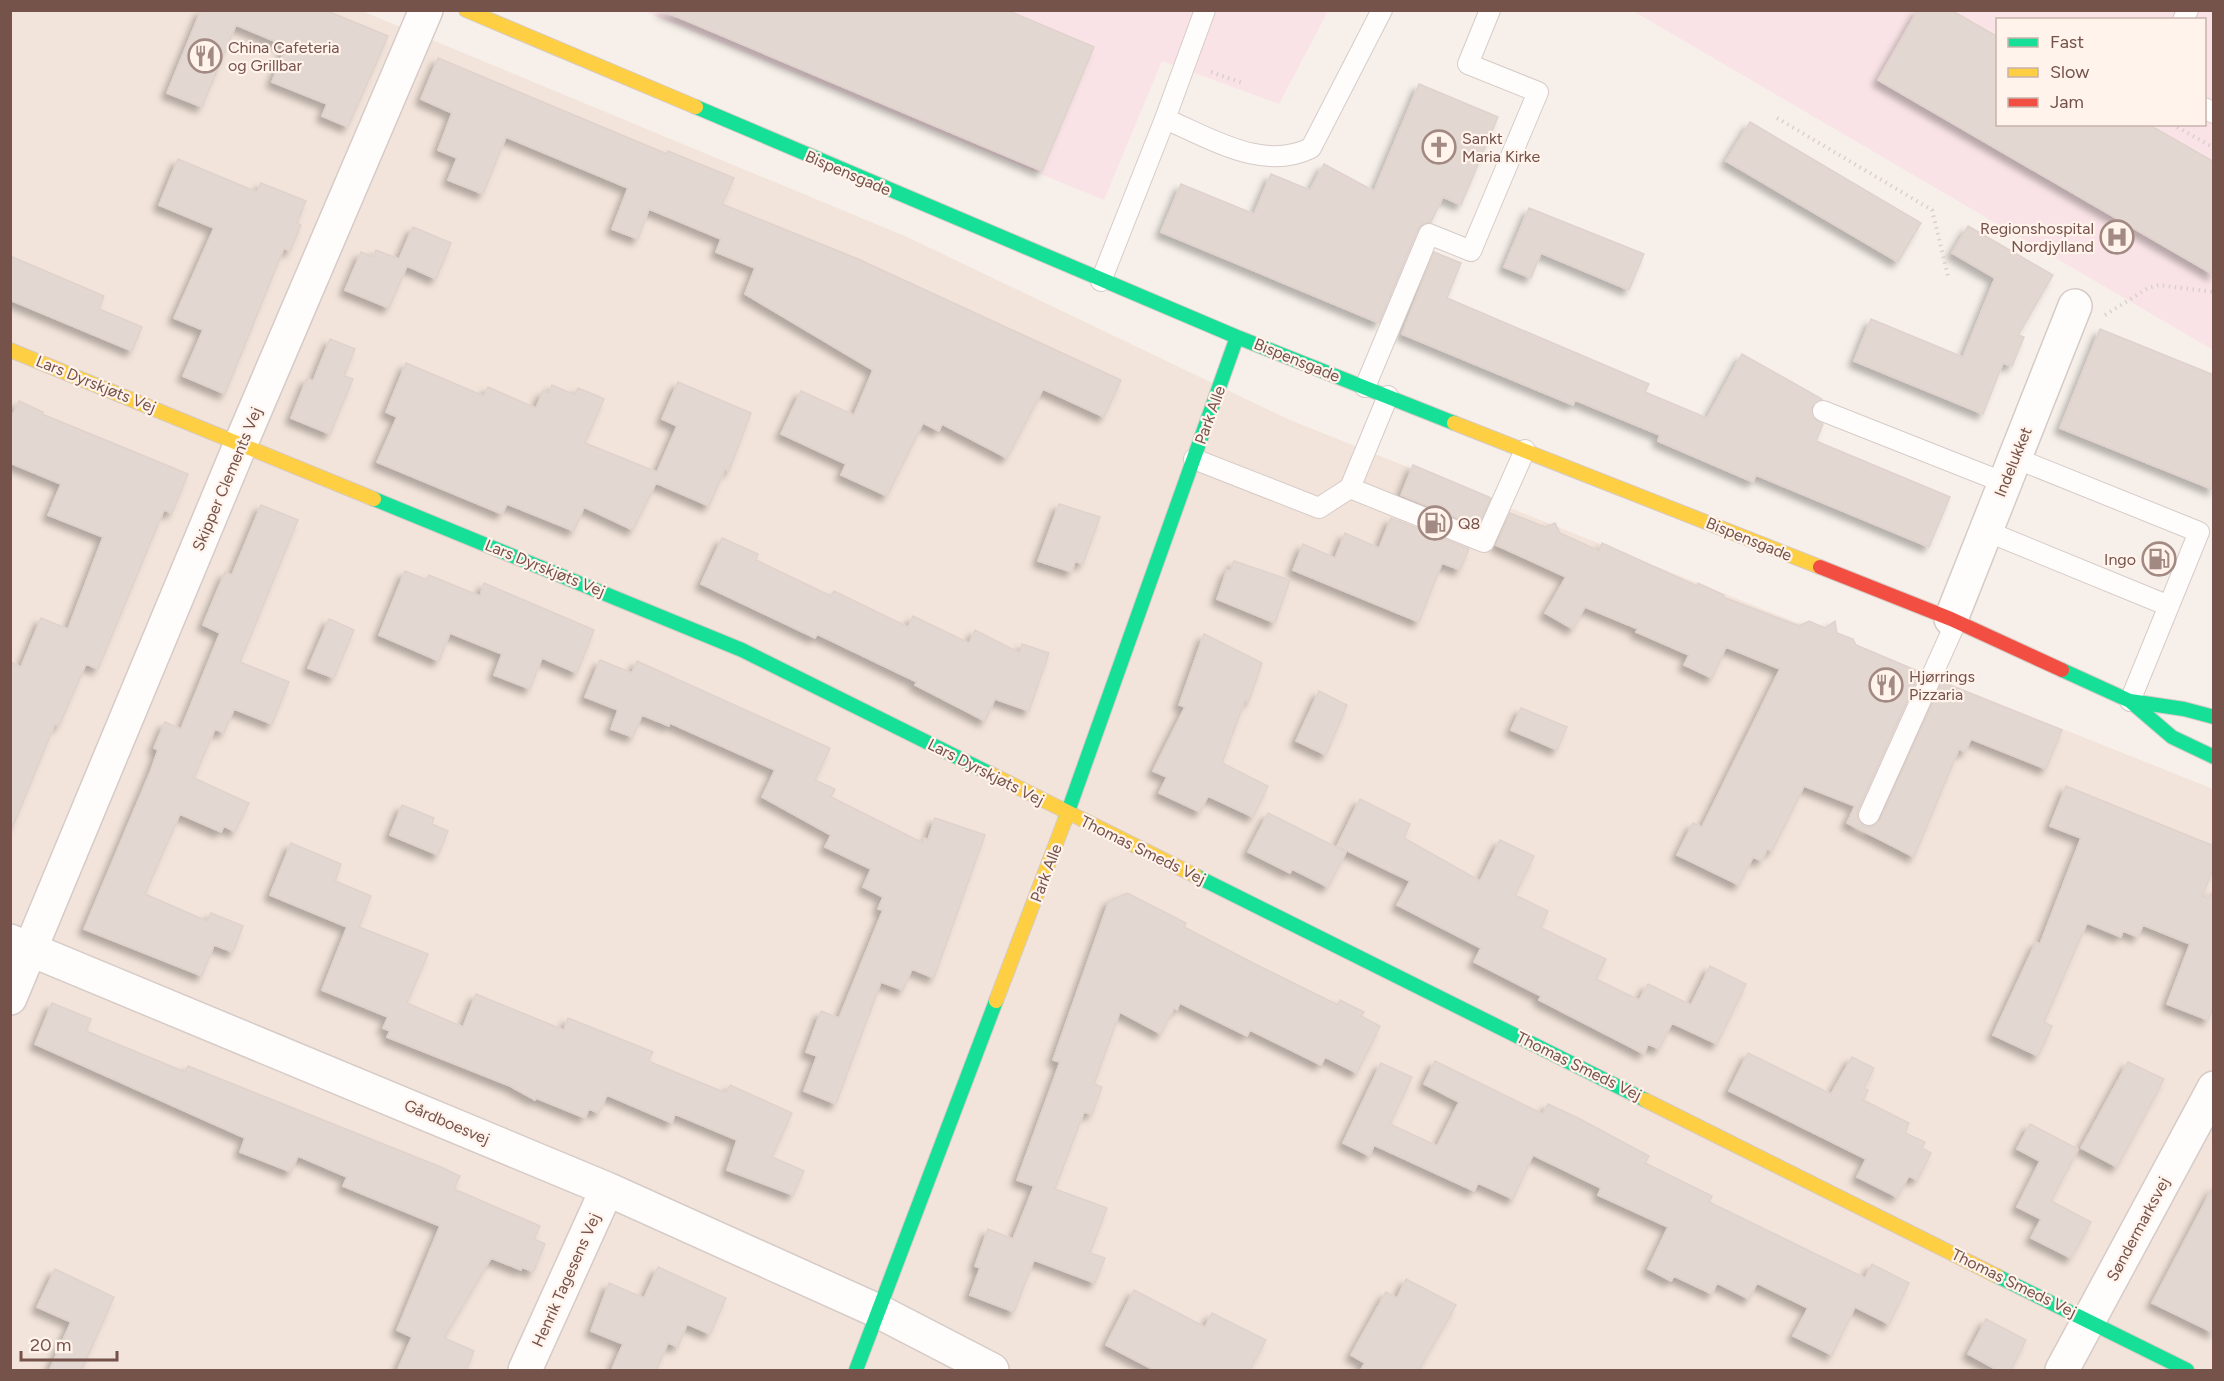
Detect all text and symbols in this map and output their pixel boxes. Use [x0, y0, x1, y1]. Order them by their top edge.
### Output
legend [1996, 18, 2206, 126]
text: Fast [2050, 31, 2084, 53]
restaurant icon: China Cafeteria og Grillbar [187, 38, 223, 74]
place label: China Cafeteria og Grillbar [228, 38, 340, 75]
text: Slow [2050, 61, 2089, 83]
text: Jam [2050, 91, 2084, 113]
church icon: Sankt Maria Kirke [1421, 129, 1457, 165]
place label: Sankt Maria Kirke [1462, 129, 1540, 166]
street label: Bispensgade [802, 146, 894, 200]
place label: Regionshospital Nordjylland [1980, 219, 2094, 256]
hospital icon: Regionshospital Nordjylland [2099, 219, 2135, 255]
street label: Bispensgade [1251, 334, 1343, 386]
street label: Lars Dyrskjøts Vej [33, 351, 159, 417]
street label: Park Alle [1191, 383, 1229, 447]
street label: Skipper Clements Vej [188, 404, 266, 554]
street label: Indelukket [1990, 424, 2036, 500]
fuel station icon: Q8 [1417, 505, 1453, 541]
street label: Bispensgade [1703, 513, 1795, 565]
place label: Q8 [1458, 514, 1480, 533]
street label: Lars Dyrskjøts Vej [482, 535, 608, 601]
fuel station icon: Ingo [2141, 541, 2177, 577]
place label: Ingo [2104, 550, 2136, 569]
restaurant icon: Hjørrings Pizzaria [1868, 667, 1904, 703]
place label: Hjørrings Pizzaria [1909, 667, 1975, 704]
street label: Lars Dyrskjøts Vej [925, 735, 1047, 809]
street label: Thomas Smeds Vej [1077, 812, 1209, 888]
street label: Park Alle [1026, 841, 1066, 905]
street label: Thomas Smeds Vej [1513, 1028, 1645, 1104]
street label: Gårdboesvej [401, 1095, 493, 1149]
street label: Søndermarksvej [2103, 1174, 2173, 1284]
street label: Henrik Tagesens Vej [528, 1210, 604, 1350]
street label: Thomas Smeds Vej [1948, 1245, 2080, 1321]
scale bar [21, 1324, 117, 1362]
text: 20 m [30, 1334, 71, 1356]

